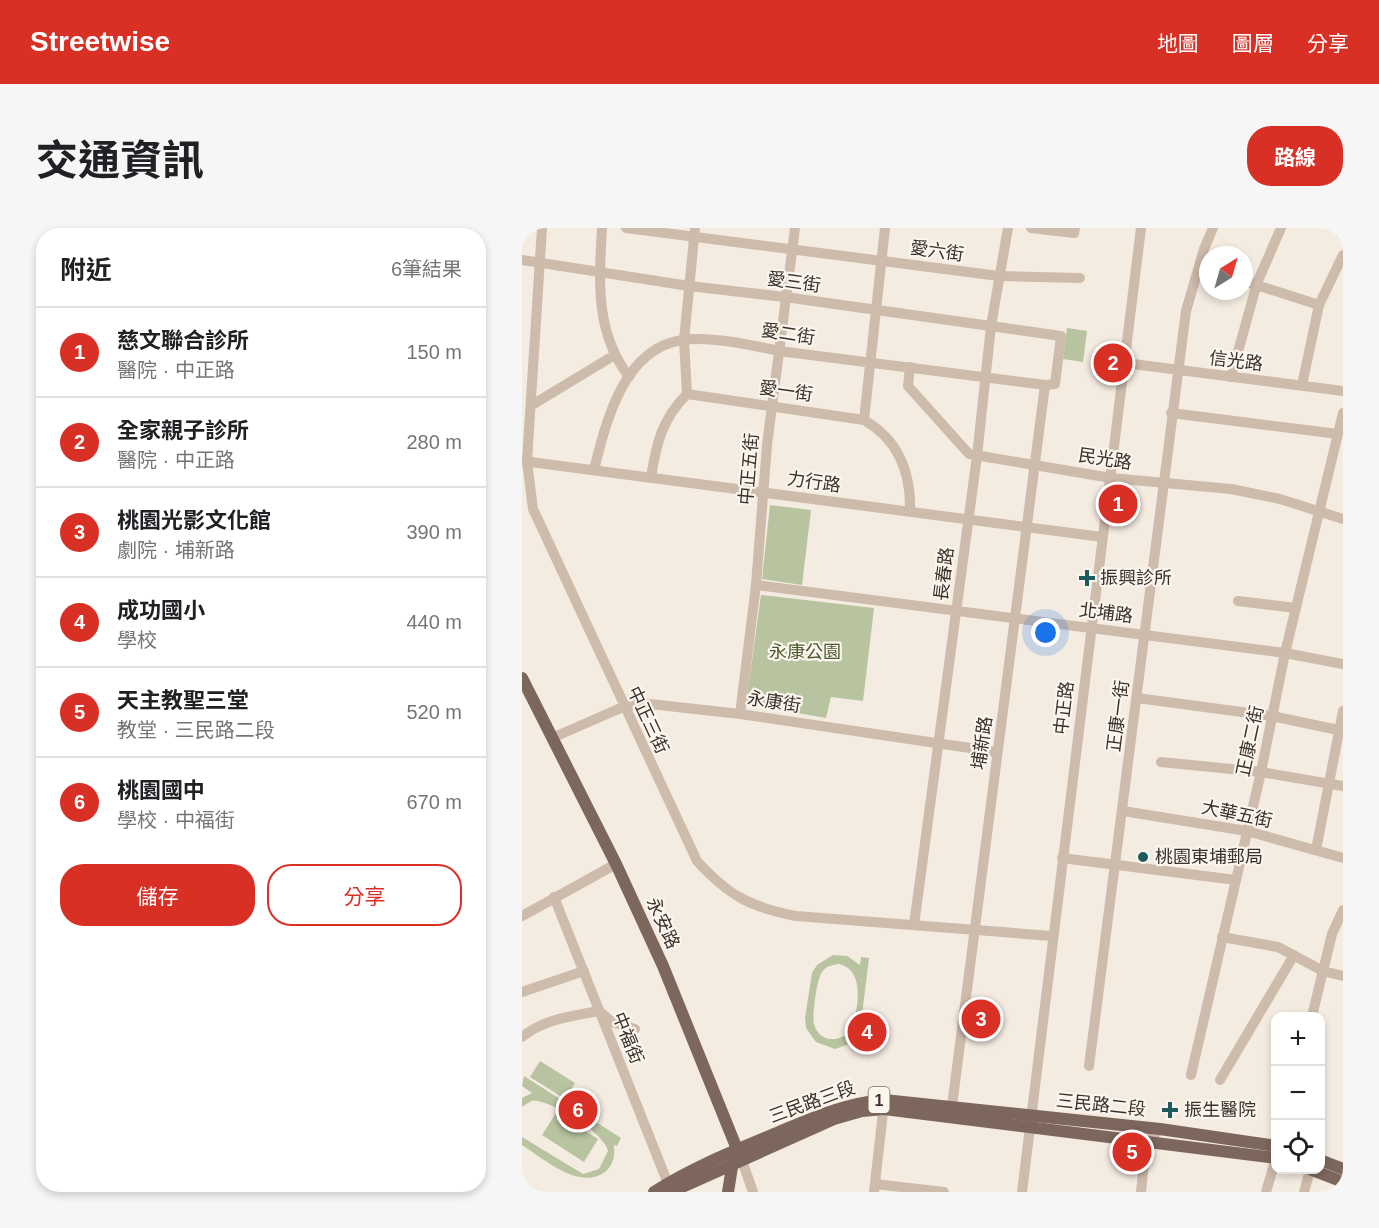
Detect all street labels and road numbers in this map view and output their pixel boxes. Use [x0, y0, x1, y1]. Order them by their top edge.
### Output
street label: 愛六街 [909, 237, 965, 265]
street label: 愛三街 [766, 268, 822, 296]
street label: 愛二街 [760, 320, 816, 348]
street label: 信光路 [1208, 348, 1264, 374]
street label: 愛一街 [758, 377, 814, 405]
street label: 中正五街 [736, 432, 762, 506]
street label: 民光路 [1077, 445, 1133, 473]
street label: 力行路 [786, 468, 842, 496]
street label: 長春路 [931, 546, 957, 602]
street label: 北埔路 [1078, 600, 1134, 626]
street label: 正康一街 [1104, 679, 1132, 753]
street label: 中正路 [1051, 680, 1077, 736]
street label: 中正三街 [624, 683, 672, 757]
street label: 永康街 [746, 688, 802, 716]
street label: 正康二街 [1233, 704, 1267, 778]
street label: 埔新路 [968, 715, 996, 771]
street label: 大華五街 [1200, 797, 1274, 831]
street label: 永安路 [643, 894, 683, 952]
street label: 中福街 [609, 1009, 647, 1067]
street label: 三民路三段 [766, 1077, 858, 1127]
road number: 1 [868, 1087, 890, 1113]
street label: 三民路二段 [1055, 1090, 1147, 1120]

